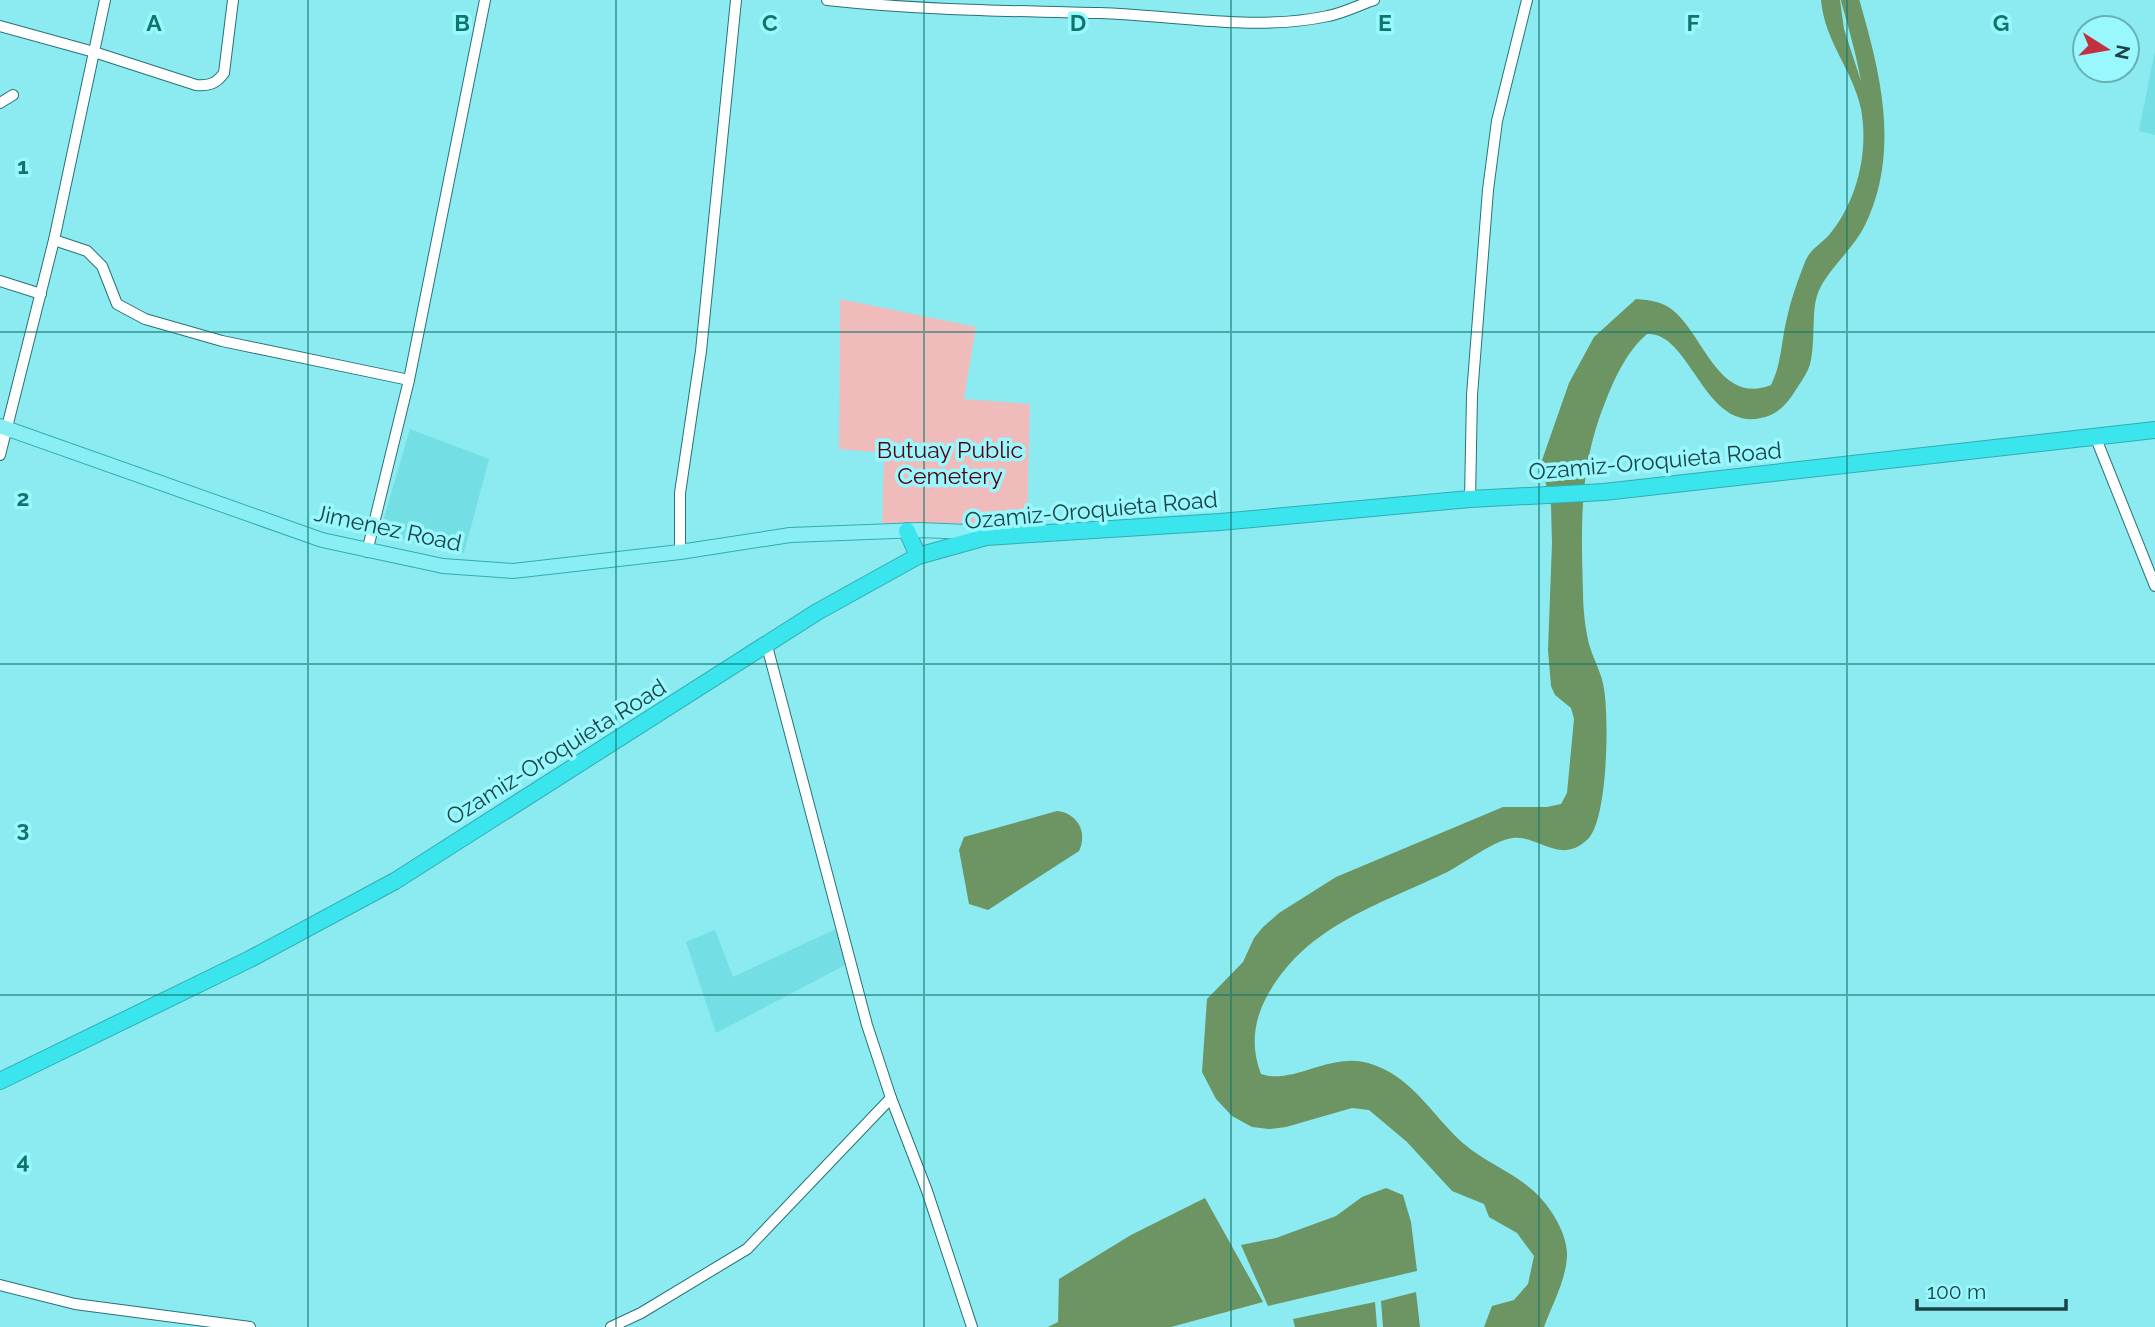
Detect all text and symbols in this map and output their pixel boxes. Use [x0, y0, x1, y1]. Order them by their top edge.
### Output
text: A [146, 9, 162, 36]
text: B [454, 9, 470, 36]
text: C [762, 9, 778, 36]
text: D [1070, 9, 1086, 36]
text: E [1378, 9, 1392, 36]
text: F [1686, 9, 1700, 36]
text: G [1993, 9, 2009, 36]
north arrow [2071, 14, 2141, 84]
text: N [2111, 43, 2135, 61]
text: 1 [17, 152, 29, 179]
park label: Butuay Public Cemetery [877, 436, 1023, 489]
street label: Ozamiz-Oroquieta Road [1527, 436, 1783, 485]
text: 2 [17, 484, 29, 511]
street label: Ozamiz-Oroquieta Road [963, 485, 1219, 534]
street label: Jimenez Road [312, 499, 464, 556]
street label: Ozamiz-Oroquieta Road [441, 673, 671, 830]
text: 3 [17, 815, 29, 842]
text: 4 [16, 1147, 30, 1174]
scale bar [1917, 1268, 2066, 1312]
text: 100 m [1927, 1279, 1986, 1304]

